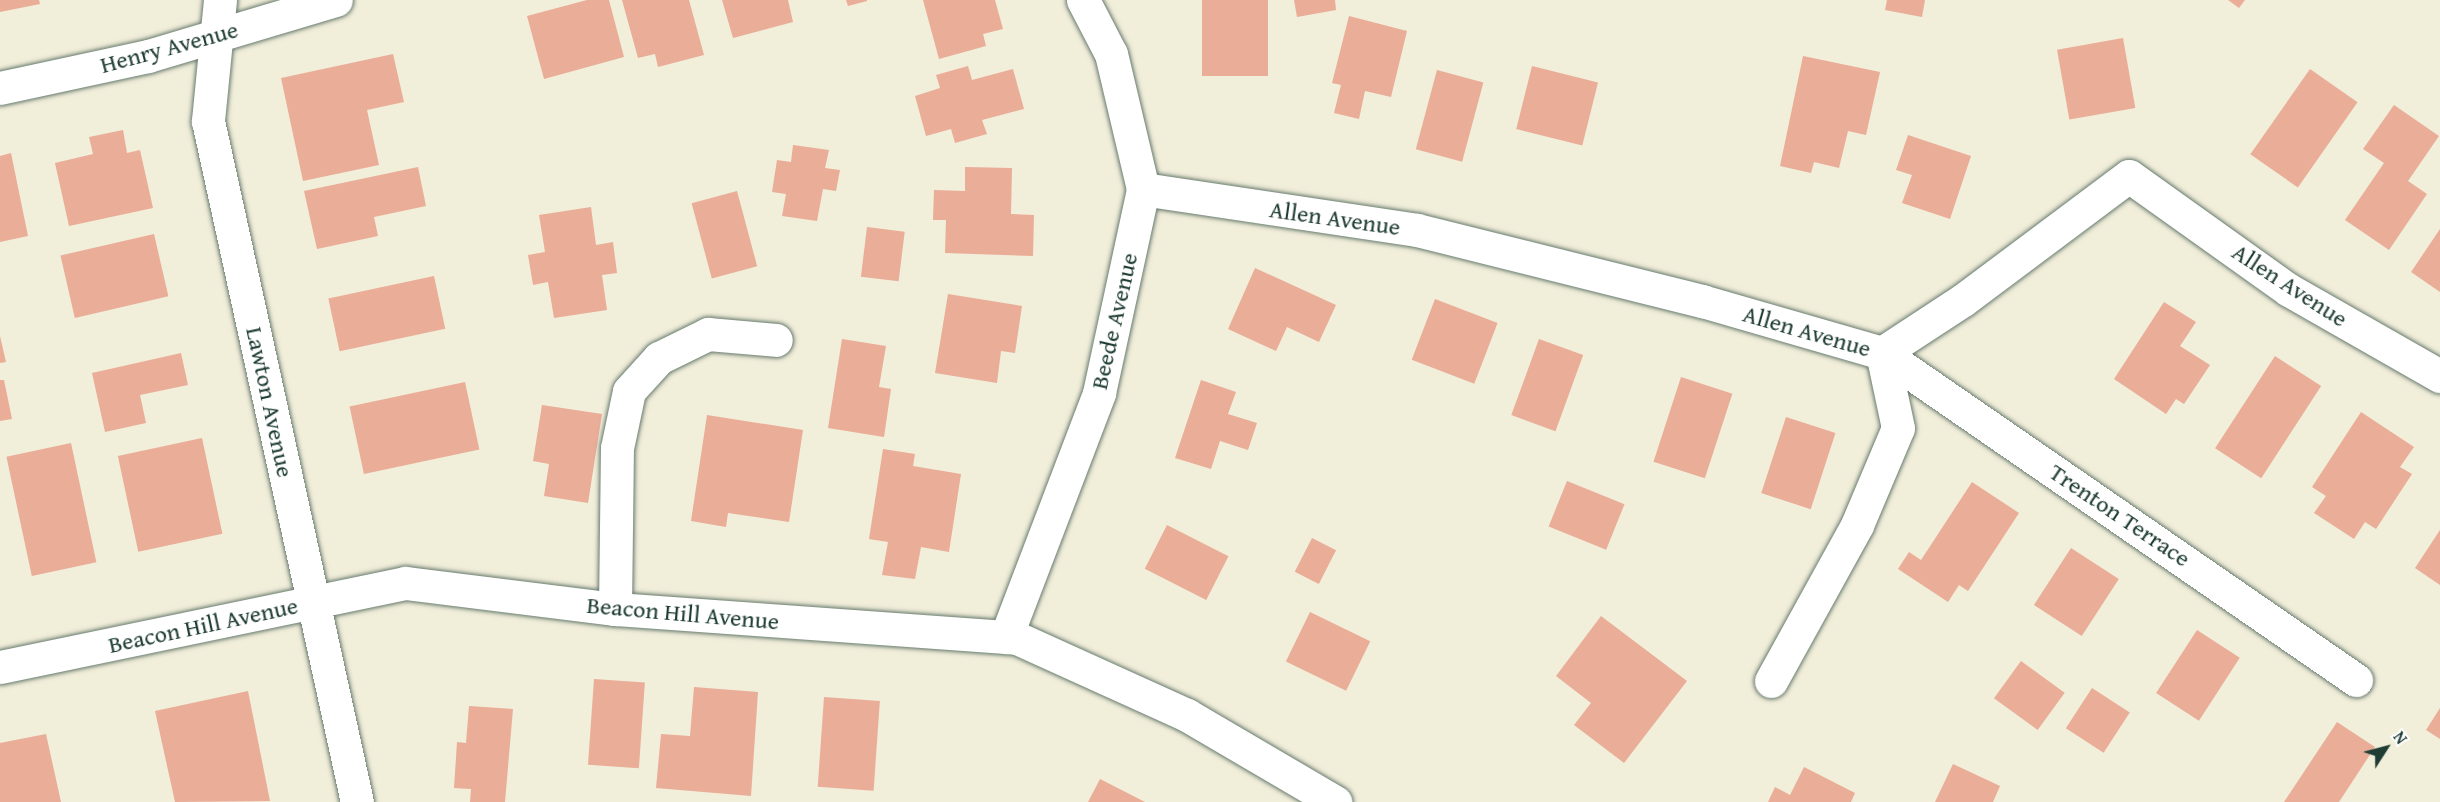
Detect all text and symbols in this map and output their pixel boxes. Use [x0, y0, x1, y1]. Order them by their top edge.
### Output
street label: Henry Avenue [97, 15, 241, 79]
street label: Allen Avenue [1268, 195, 1402, 241]
street label: Allen Avenue [2227, 237, 2353, 333]
street label: Beede Avenue [1084, 250, 1144, 392]
street label: Allen Avenue [1740, 299, 1874, 363]
street label: Lawton Avenue [240, 324, 300, 480]
street label: Trenton Terrace [2044, 457, 2196, 573]
street label: Beacon Hill Avenue [586, 590, 780, 636]
street label: Beacon Hill Avenue [106, 591, 300, 659]
north arrow [2356, 718, 2416, 778]
text: N [2388, 726, 2413, 749]

